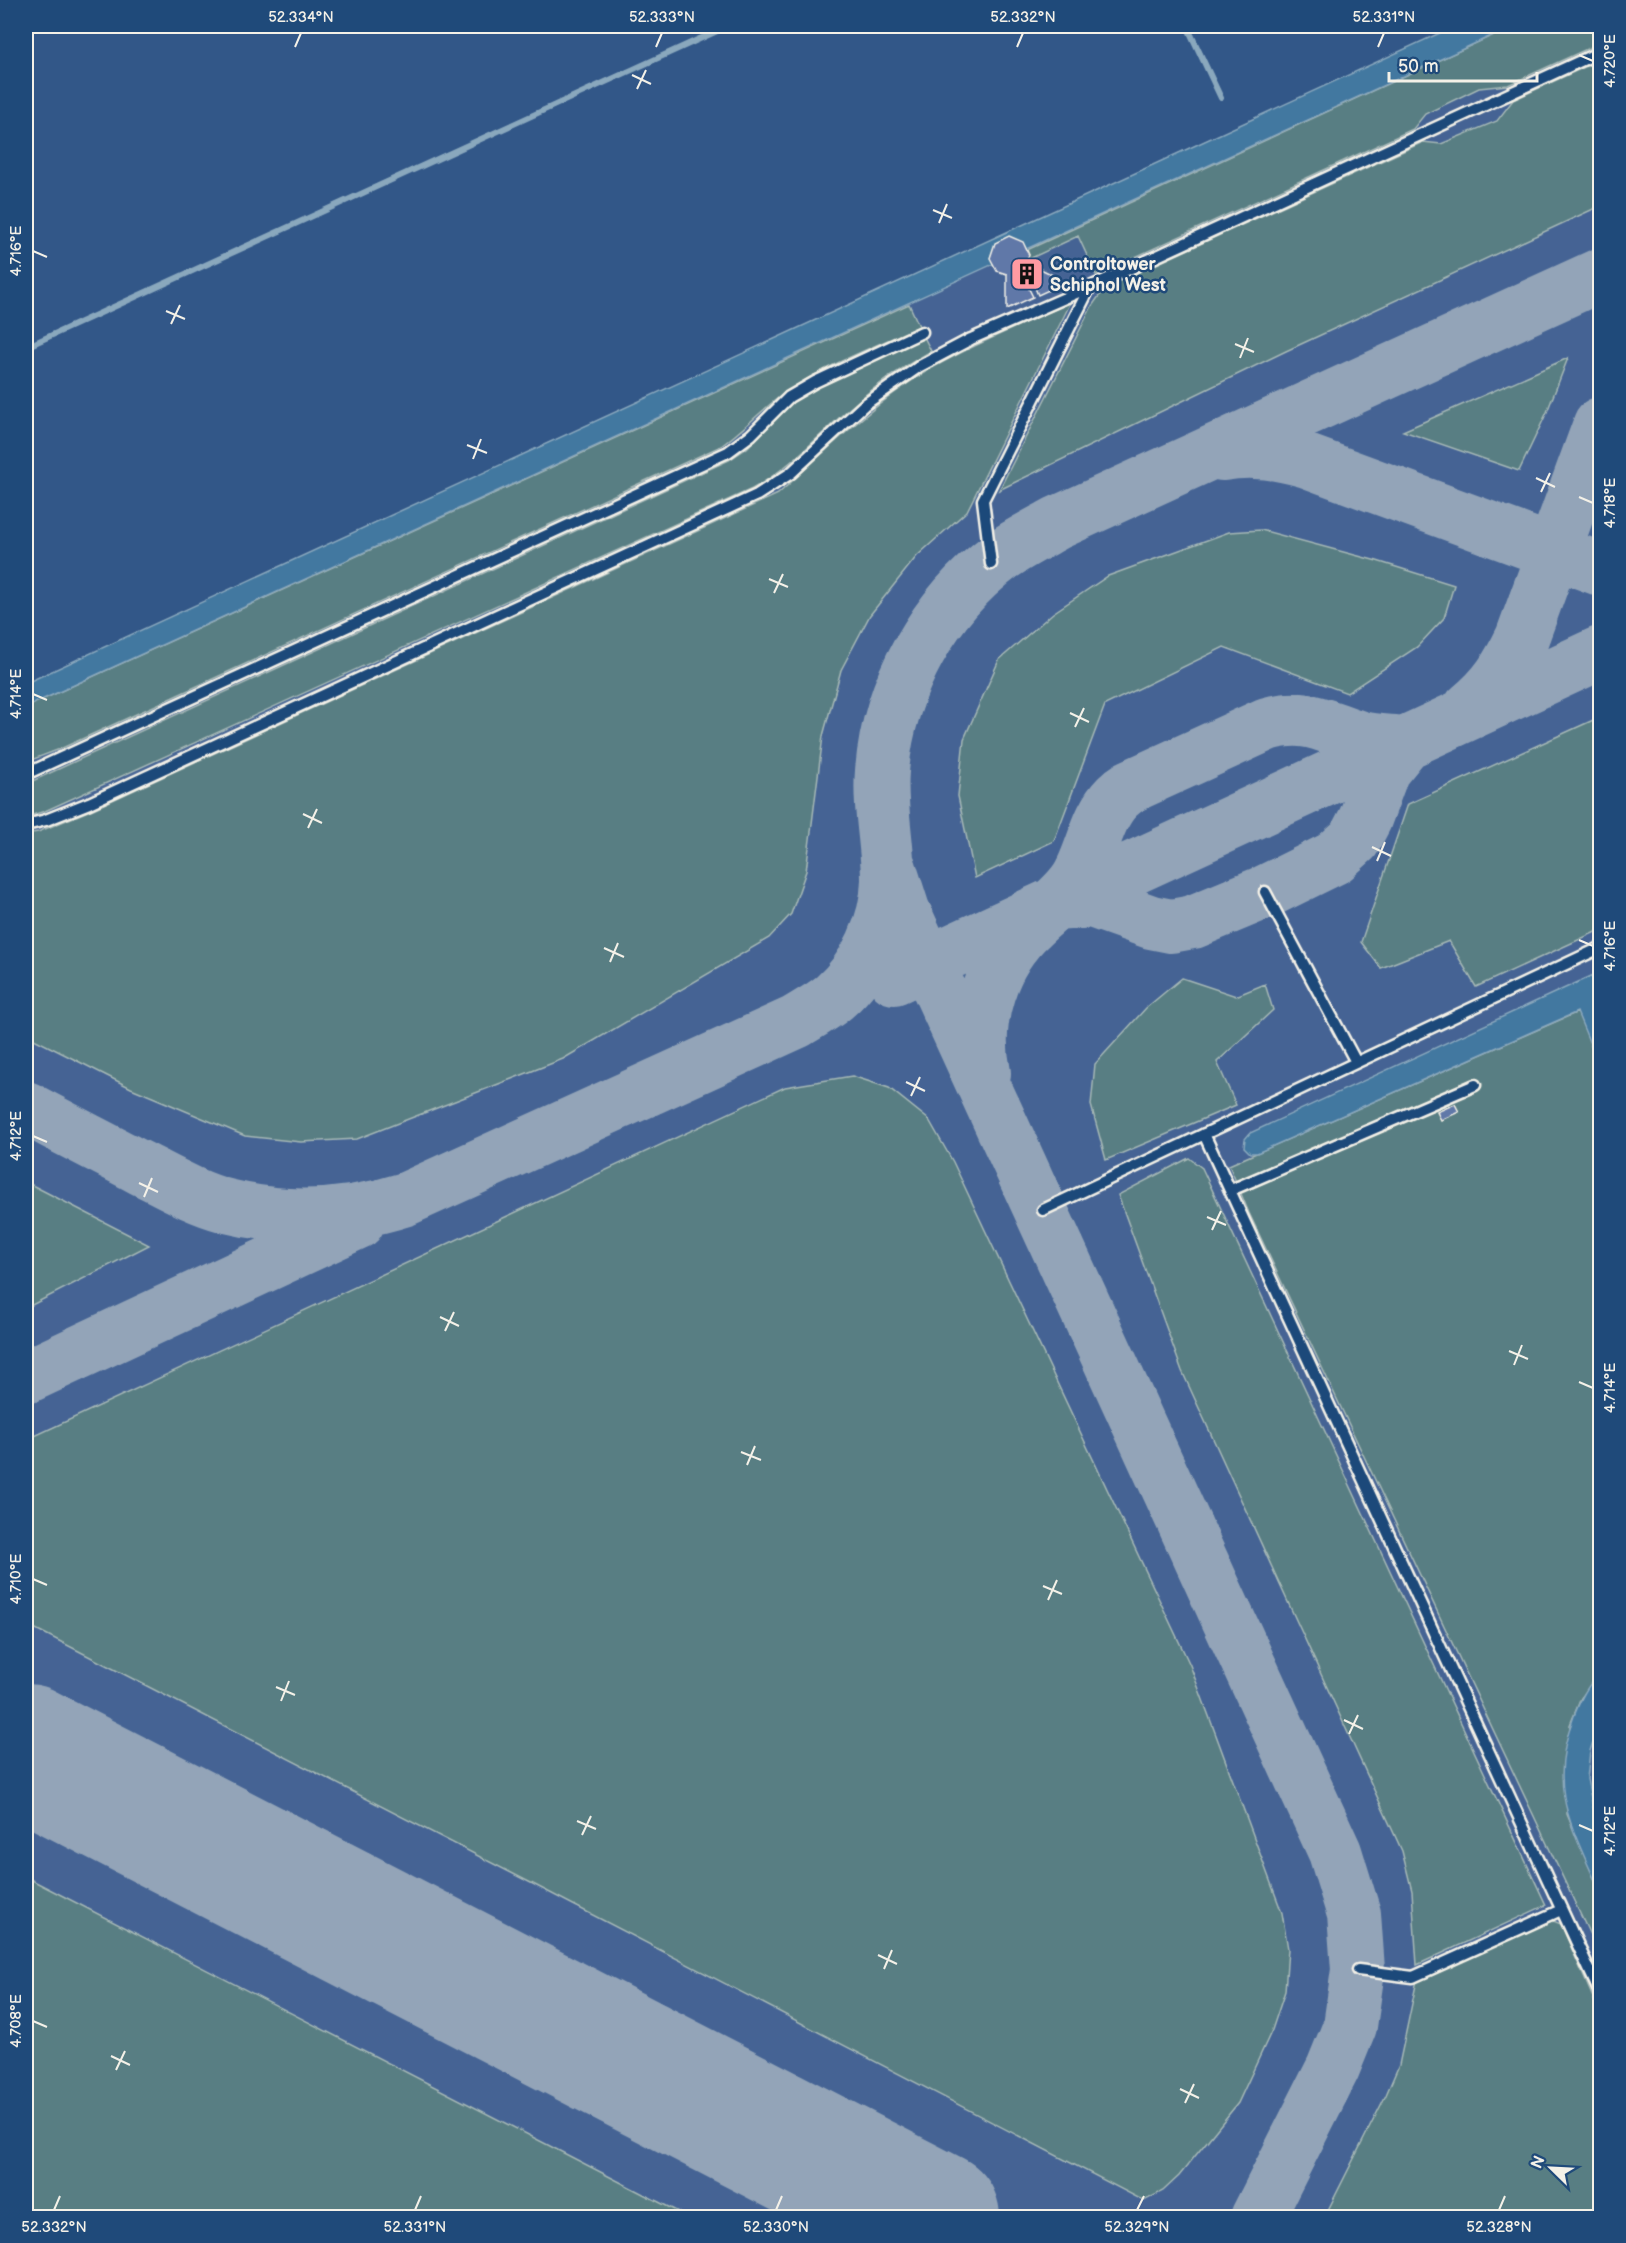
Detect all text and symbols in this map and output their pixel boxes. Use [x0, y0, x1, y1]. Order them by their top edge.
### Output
text: 52.334°N [268, 8, 334, 27]
text: 52.333°N [629, 8, 695, 27]
text: 52.332°N [990, 8, 1056, 27]
text: 52.331°N [1353, 8, 1415, 27]
text: 4.720°E [1601, 34, 1620, 88]
scale bar [1389, 45, 1538, 83]
text: 50 m [1398, 56, 1439, 77]
text: 4.716°E [7, 225, 26, 276]
place label: Controltower Schiphol West [1050, 254, 1166, 296]
building icon: Controltower Schiphol West [1009, 256, 1045, 292]
text: 4.718°E [1601, 477, 1620, 528]
text: 4.714°E [7, 669, 26, 719]
text: 4.716°E [1601, 920, 1620, 971]
text: 4.712°E [7, 1111, 26, 1161]
text: 4.714°E [1601, 1363, 1620, 1413]
text: 4.710°E [7, 1553, 26, 1604]
text: 4.712°E [1601, 1806, 1620, 1856]
text: 4.708°E [7, 1994, 26, 2048]
north arrow [1521, 2138, 1581, 2198]
text: N [1528, 2153, 1550, 2172]
text: 52.332°N [21, 2218, 87, 2237]
text: 52.331°N [384, 2218, 446, 2237]
text: 52.330°N [743, 2218, 809, 2237]
text: 52.329°N [1104, 2218, 1170, 2237]
text: 52.328°N [1466, 2218, 1532, 2237]

